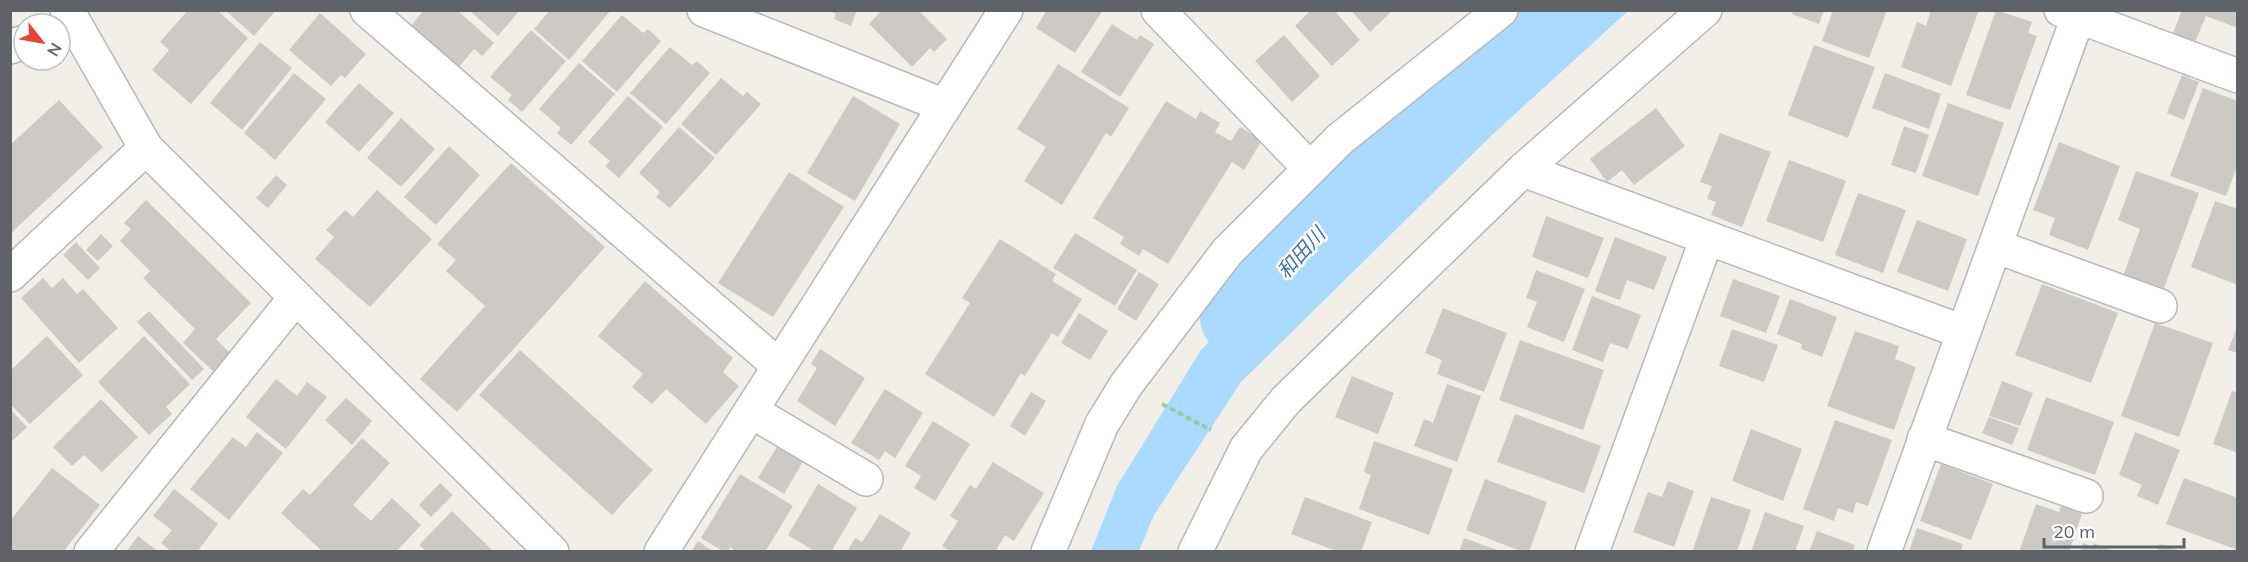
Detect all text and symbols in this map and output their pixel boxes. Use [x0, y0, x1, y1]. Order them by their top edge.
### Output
north arrow [12, 12, 72, 72]
text: N [43, 39, 67, 60]
water label: 和田川 [1271, 221, 1331, 283]
scale bar [2044, 511, 2184, 549]
text: 20 m [2053, 520, 2095, 543]

